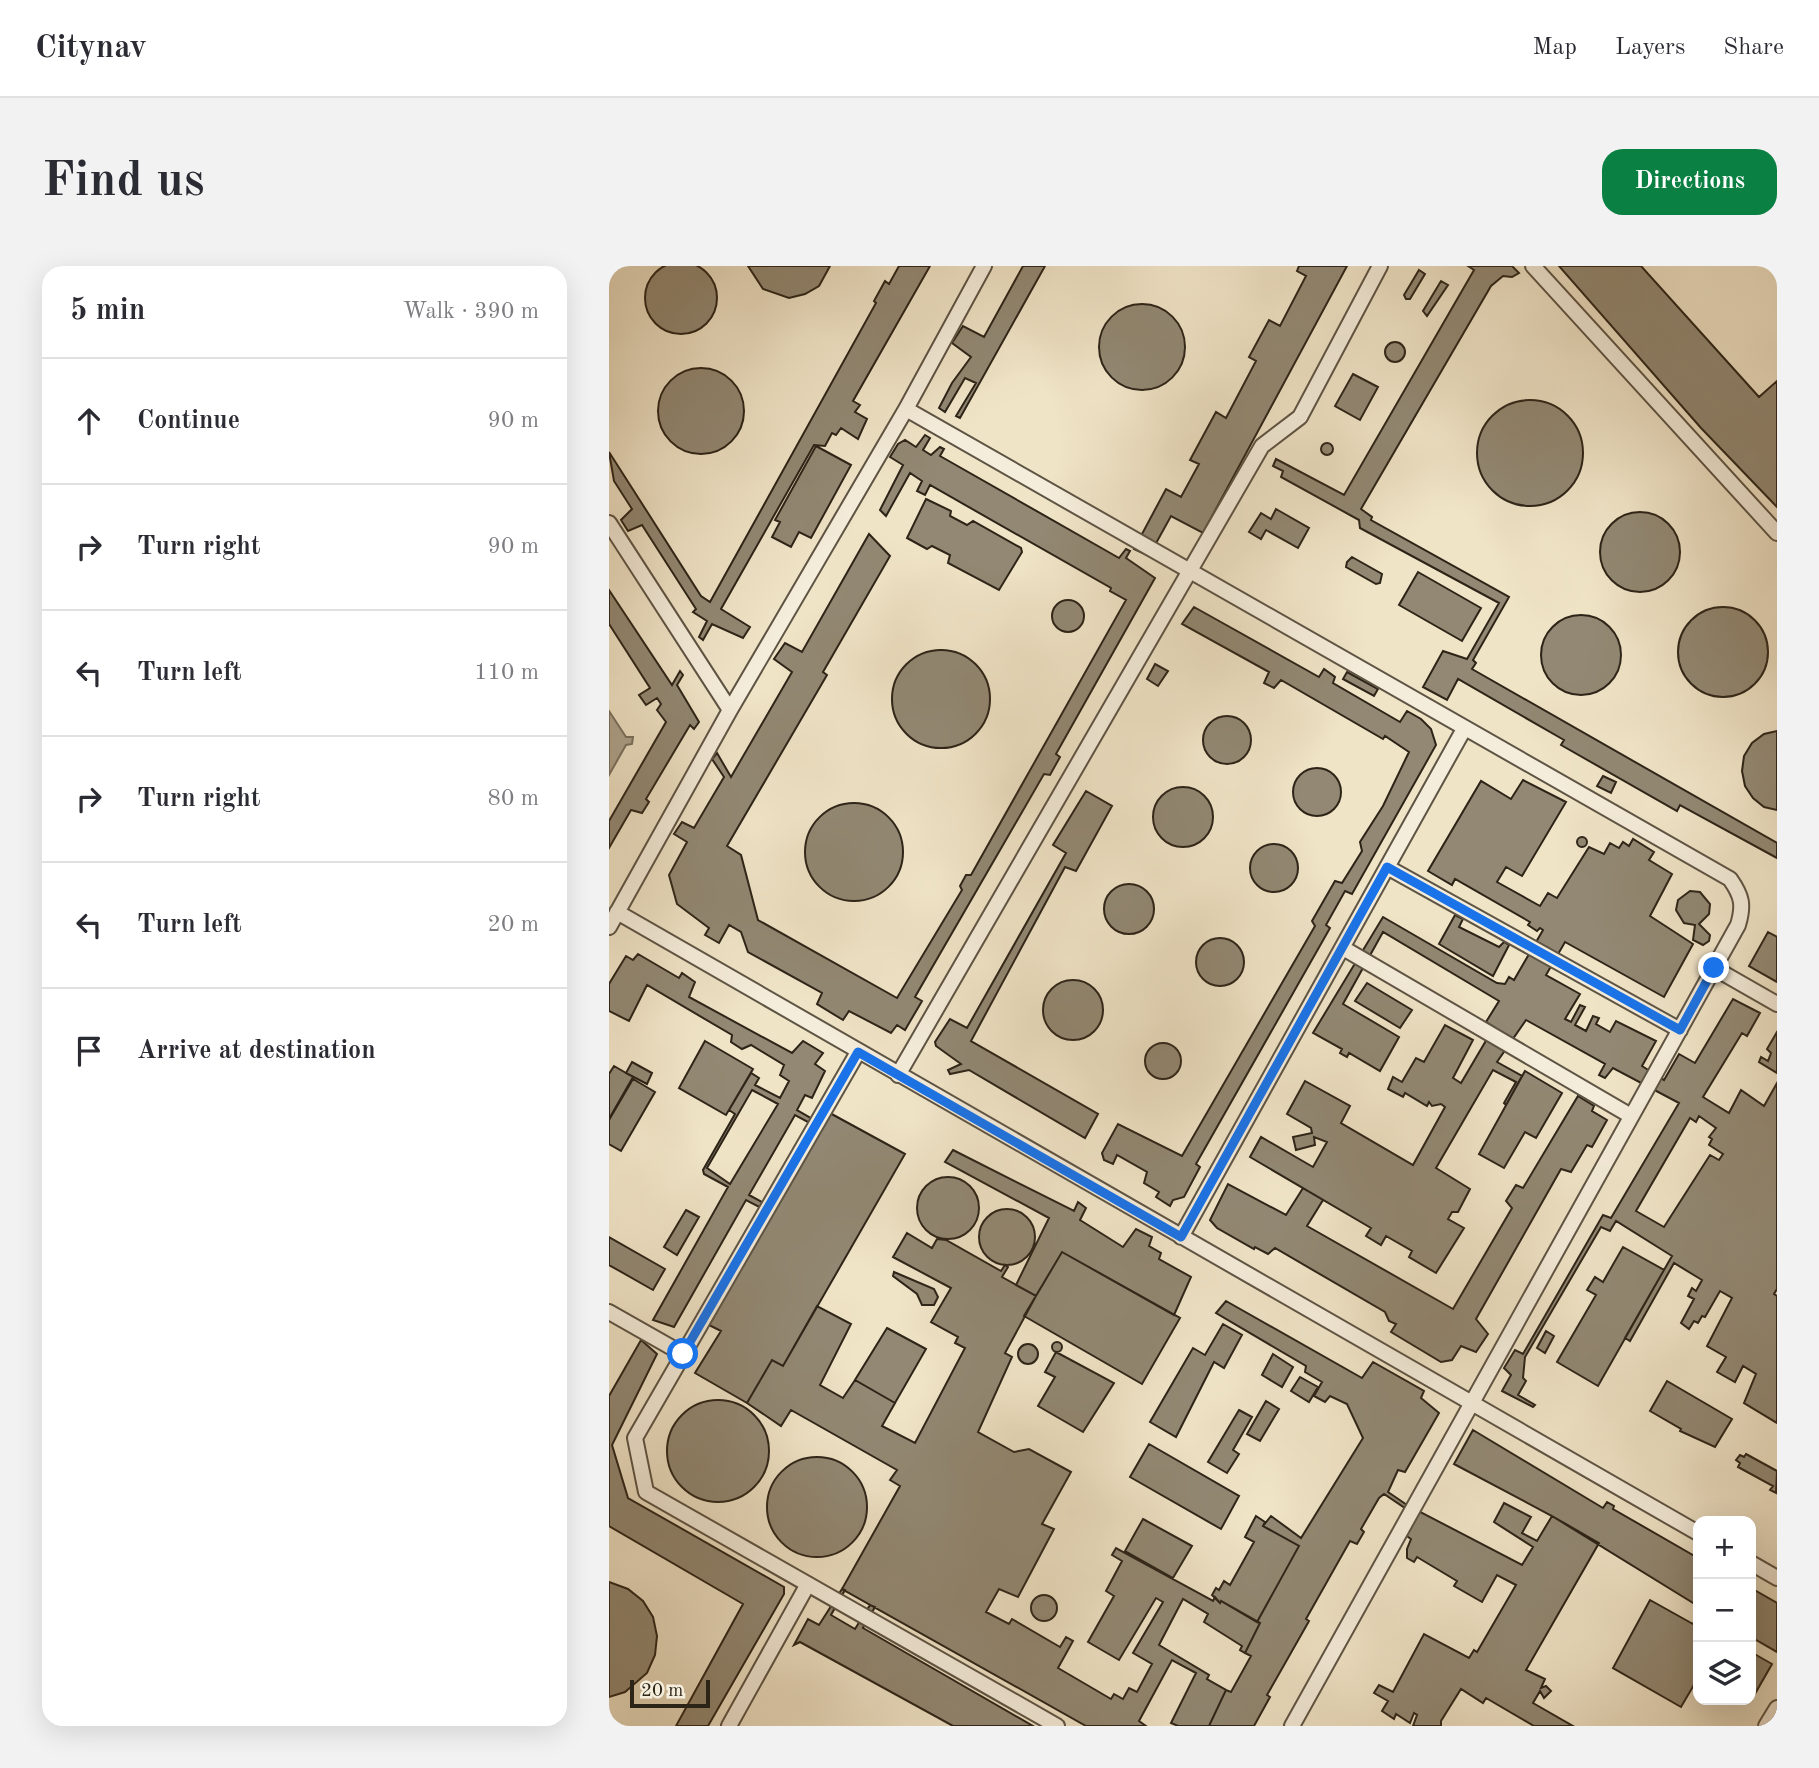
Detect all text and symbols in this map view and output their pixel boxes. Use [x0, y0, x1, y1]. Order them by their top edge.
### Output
text: Citynav [35, 32, 147, 65]
text: Map [1533, 36, 1577, 60]
text: Layers [1615, 36, 1685, 60]
text: Share [1723, 36, 1784, 60]
button: Directions [1602, 149, 1777, 215]
text: Find us [42, 158, 205, 207]
text: 5 min [70, 296, 145, 326]
text: Walk · 390 m [403, 300, 539, 323]
icon: ahead [70, 402, 108, 440]
text: Continue [137, 408, 240, 434]
text: 90 m [488, 409, 539, 432]
icon: right [70, 528, 108, 566]
text: Turn right [137, 534, 260, 560]
text: 90 m [488, 535, 539, 558]
icon: left [70, 654, 108, 692]
text: Turn left [137, 660, 242, 686]
text: 110 m [474, 661, 539, 684]
icon: right [70, 780, 108, 818]
text: Turn right [137, 786, 260, 812]
text: 80 m [488, 787, 539, 810]
icon: left [70, 906, 108, 944]
text: Turn left [137, 912, 242, 938]
text: 20 m [488, 913, 539, 936]
route end [1698, 952, 1729, 983]
icon: arrive [70, 1032, 108, 1070]
text: Arrive at destination [137, 1038, 376, 1064]
route start [667, 1338, 698, 1369]
map controls [1693, 1516, 1756, 1705]
button: + [1693, 1516, 1756, 1579]
button: − [1693, 1579, 1756, 1642]
button: layers [1693, 1642, 1756, 1705]
scale bar [630, 1677, 711, 1709]
text: 20 m [641, 1682, 683, 1701]

